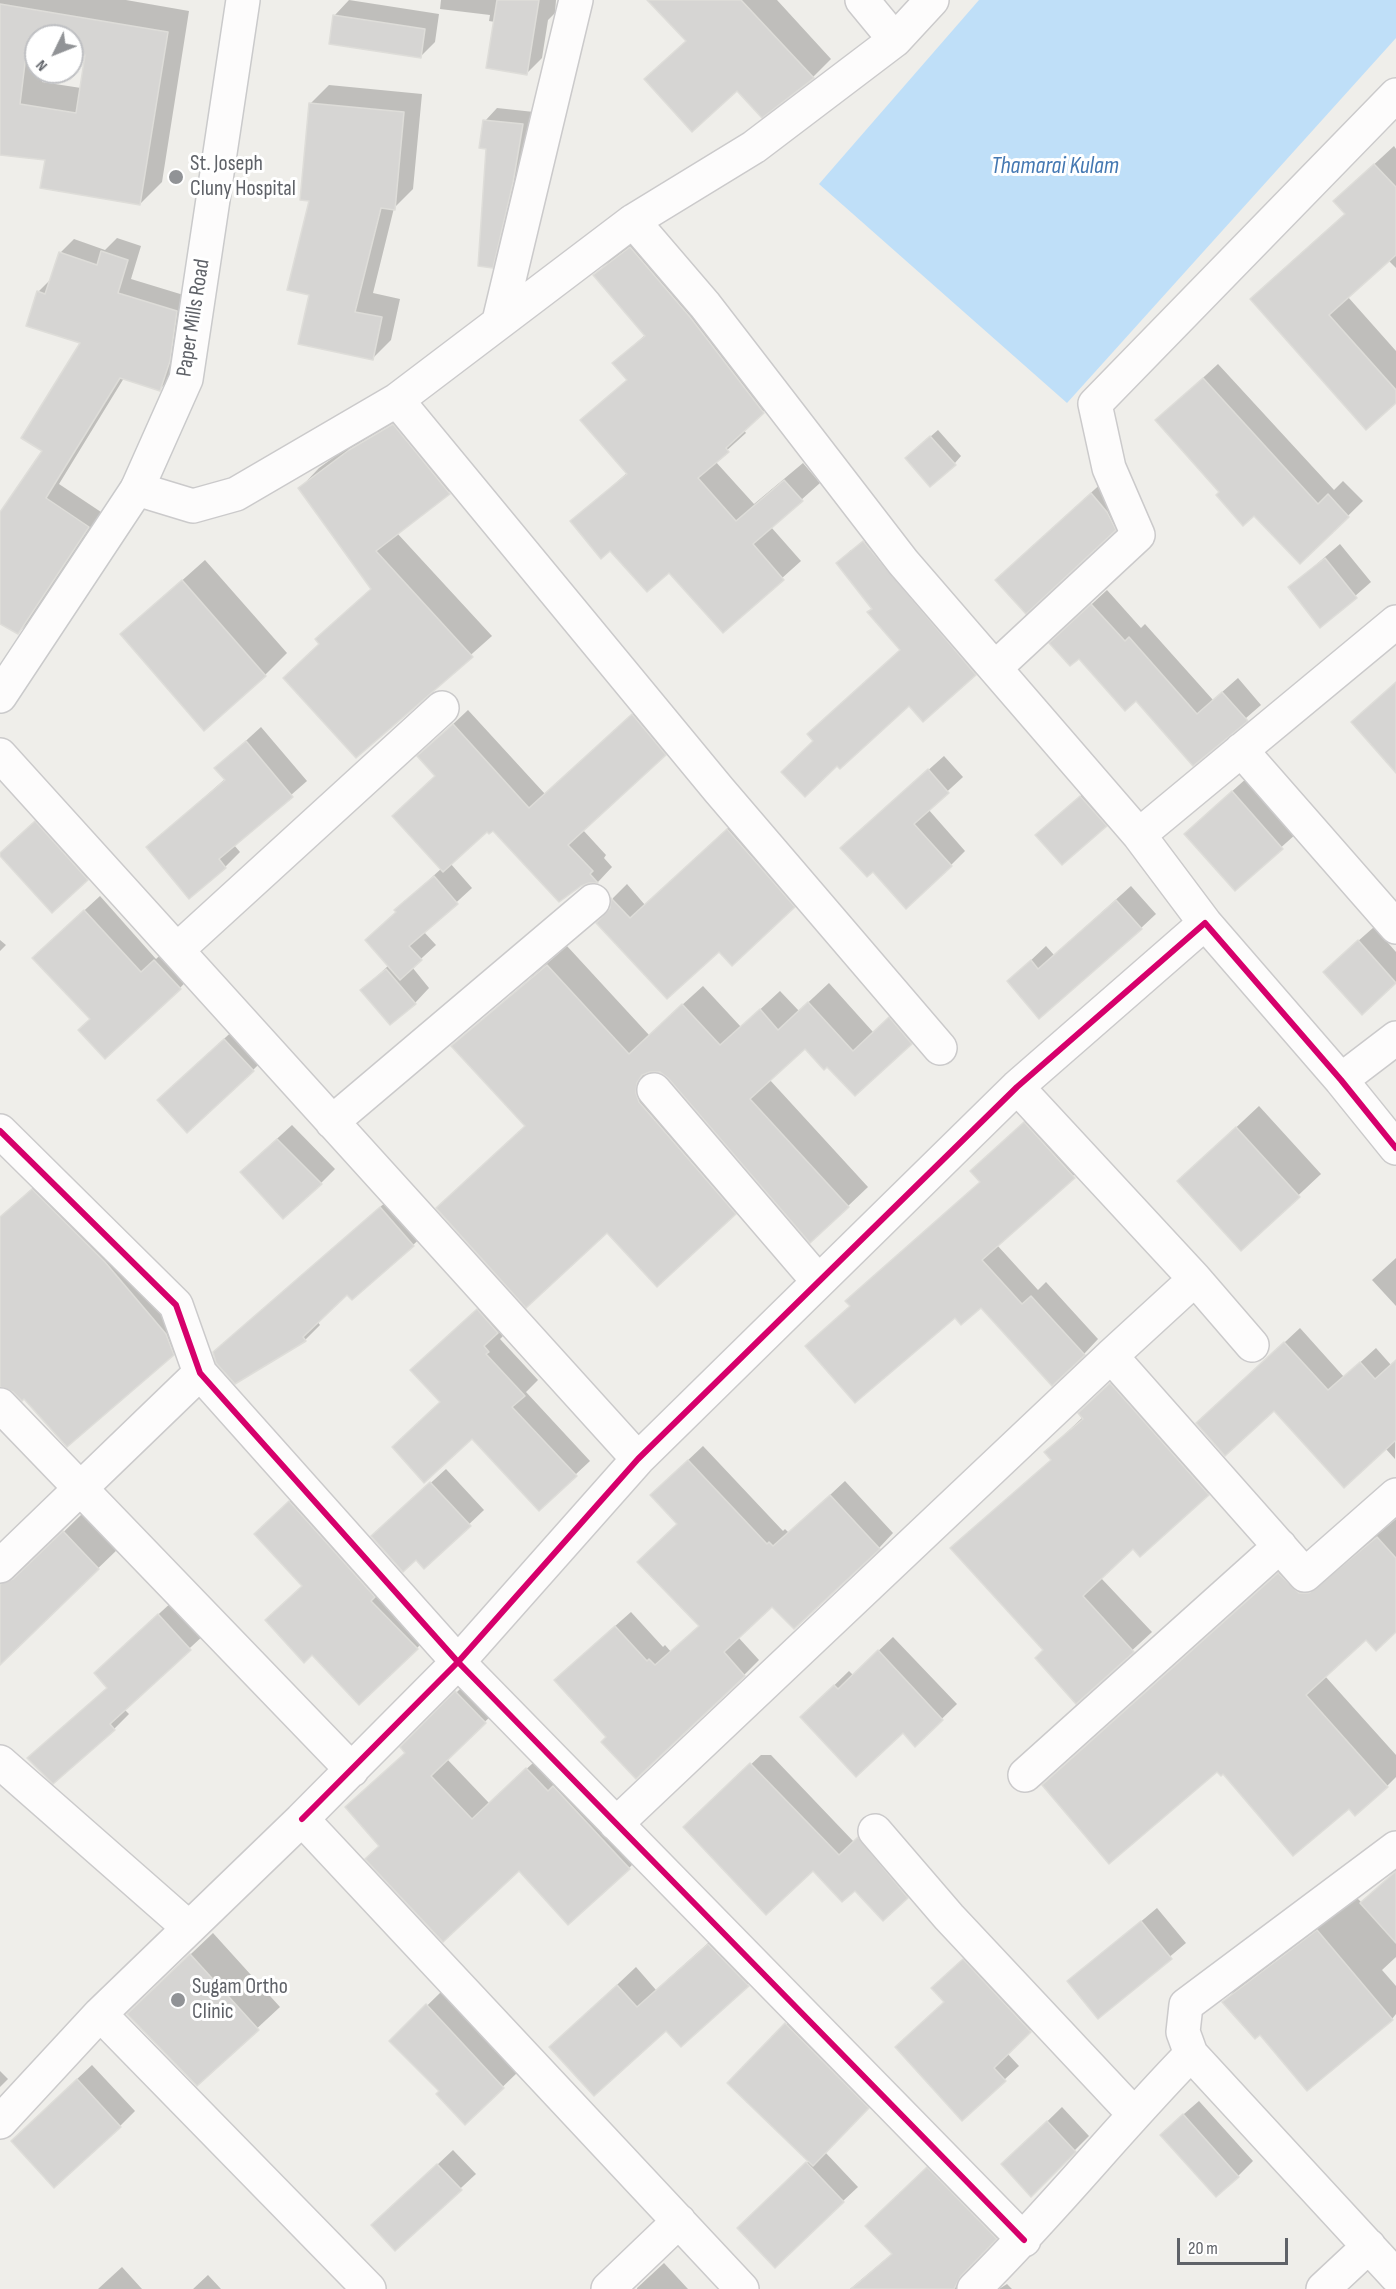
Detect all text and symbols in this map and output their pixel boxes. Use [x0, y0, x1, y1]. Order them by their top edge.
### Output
north arrow [24, 24, 84, 84]
text: N [32, 56, 52, 75]
place label: St. Joseph Cluny Hospital [190, 151, 296, 202]
water label: Thamarai Kulam [991, 153, 1119, 181]
marker: St. Joseph Cluny Hospital [167, 168, 185, 186]
street label: Paper Mills Road [172, 257, 216, 379]
place label: Sugam Ortho Clinic [192, 1974, 288, 2026]
marker: Sugam Ortho Clinic [169, 1991, 187, 2009]
scale bar [1180, 2226, 1291, 2264]
text: 20 m [1188, 2238, 1218, 2259]

